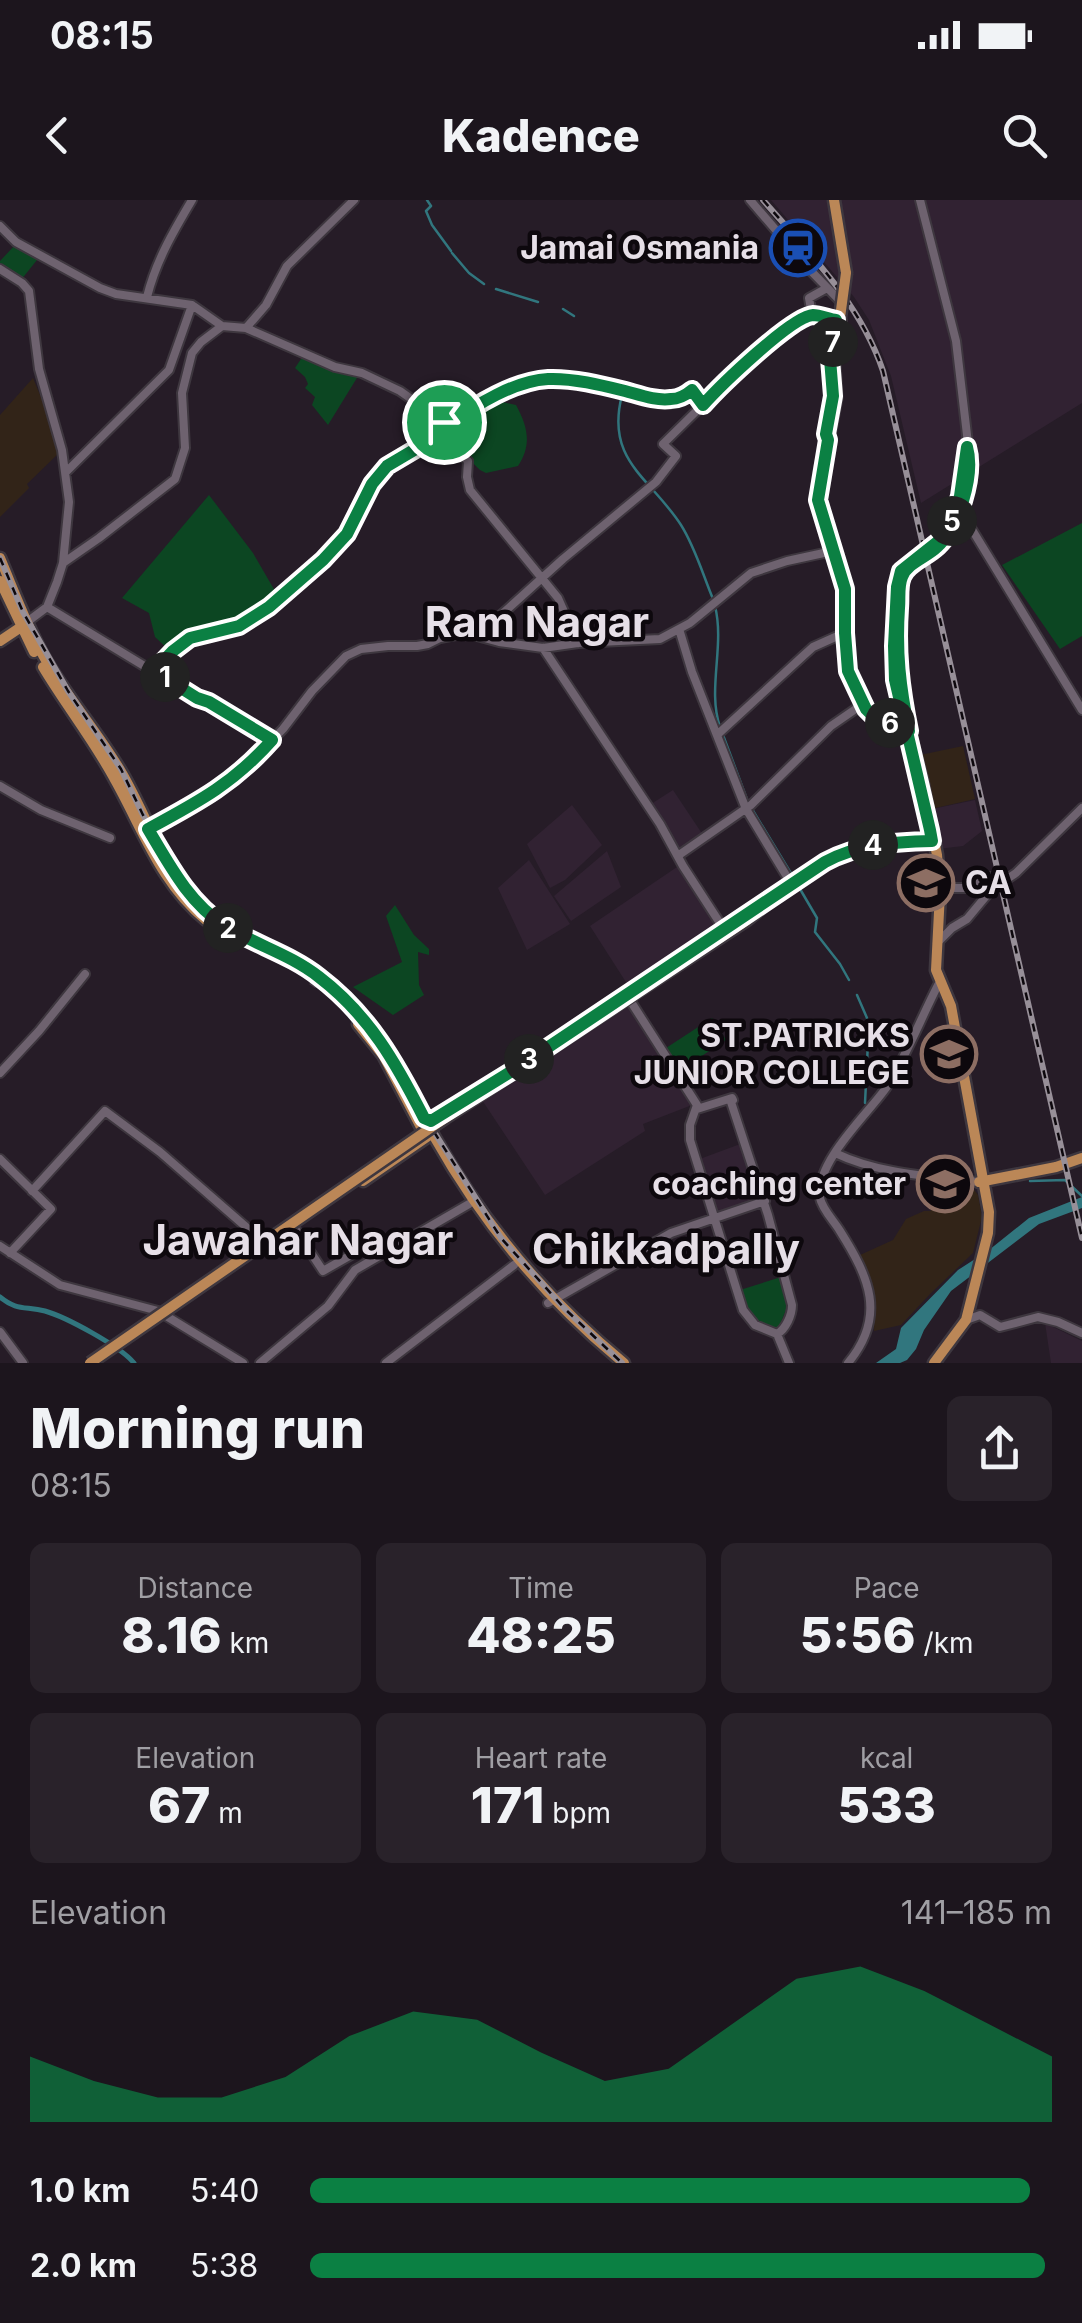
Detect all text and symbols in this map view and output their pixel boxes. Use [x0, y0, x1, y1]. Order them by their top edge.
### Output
text: 08:15 [50, 12, 154, 58]
icon: back [30, 108, 85, 163]
text: Kadence [442, 108, 640, 163]
icon: search [997, 108, 1052, 163]
station icon: Jamai Osmania [768, 218, 828, 278]
place label: Jamai Osmania [520, 228, 759, 267]
pin: 7 [808, 317, 858, 367]
text: 7 [825, 325, 841, 359]
pin [402, 380, 487, 465]
icon: arrive [417, 395, 472, 450]
pin: 5 [927, 496, 977, 546]
text: 5 [943, 504, 961, 538]
district label: Ram Nagar [425, 596, 649, 647]
pin: 1 [140, 652, 190, 702]
text: 1 [159, 660, 171, 694]
pin: 6 [865, 698, 915, 748]
text: 6 [881, 706, 899, 740]
pin: 4 [848, 820, 898, 870]
text: 4 [864, 828, 882, 862]
school or university icon: CA [896, 853, 956, 913]
place label: CA [965, 863, 1012, 902]
pin: 2 [203, 903, 253, 953]
text: 2 [219, 911, 237, 945]
place label: ST.PATRICKS JUNIOR COLLEGE [634, 1016, 910, 1092]
school or university icon: ST.PATRICKS JUNIOR COLLEGE [919, 1024, 979, 1084]
pin: 3 [504, 1034, 554, 1084]
text: 3 [520, 1042, 538, 1076]
school or university icon: coaching center [915, 1154, 975, 1214]
place label: coaching center [652, 1164, 906, 1203]
district label: Jawahar Nagar [143, 1214, 453, 1265]
district label: Chikkadpally [532, 1223, 800, 1274]
text: Morning run [30, 1395, 365, 1461]
button: share [947, 1396, 1052, 1501]
text: 08:15 [30, 1466, 112, 1505]
text: Distance [138, 1571, 253, 1605]
text: Time [508, 1571, 574, 1605]
text: Pace [854, 1571, 920, 1605]
text: 8.16 [121, 1605, 222, 1665]
text: 48:25 [466, 1605, 616, 1665]
text: 5:56 [800, 1605, 916, 1665]
text: km [222, 1626, 269, 1660]
text: /km [916, 1626, 974, 1660]
text: Elevation [135, 1741, 255, 1775]
text: Heart rate [475, 1741, 607, 1775]
text: kcal [860, 1741, 913, 1775]
text: 67 [148, 1775, 210, 1835]
text: 171 [471, 1775, 544, 1835]
text: 533 [838, 1775, 936, 1835]
text: m [210, 1796, 243, 1830]
text: bpm [544, 1796, 611, 1830]
text: Elevation [30, 1893, 167, 1932]
text: 141–185 m [901, 1893, 1052, 1932]
text: 1.0 km [30, 2171, 130, 2210]
text: 5:40 [190, 2171, 260, 2210]
text: 2.0 km [30, 2246, 137, 2285]
text: 5:38 [190, 2246, 258, 2285]

